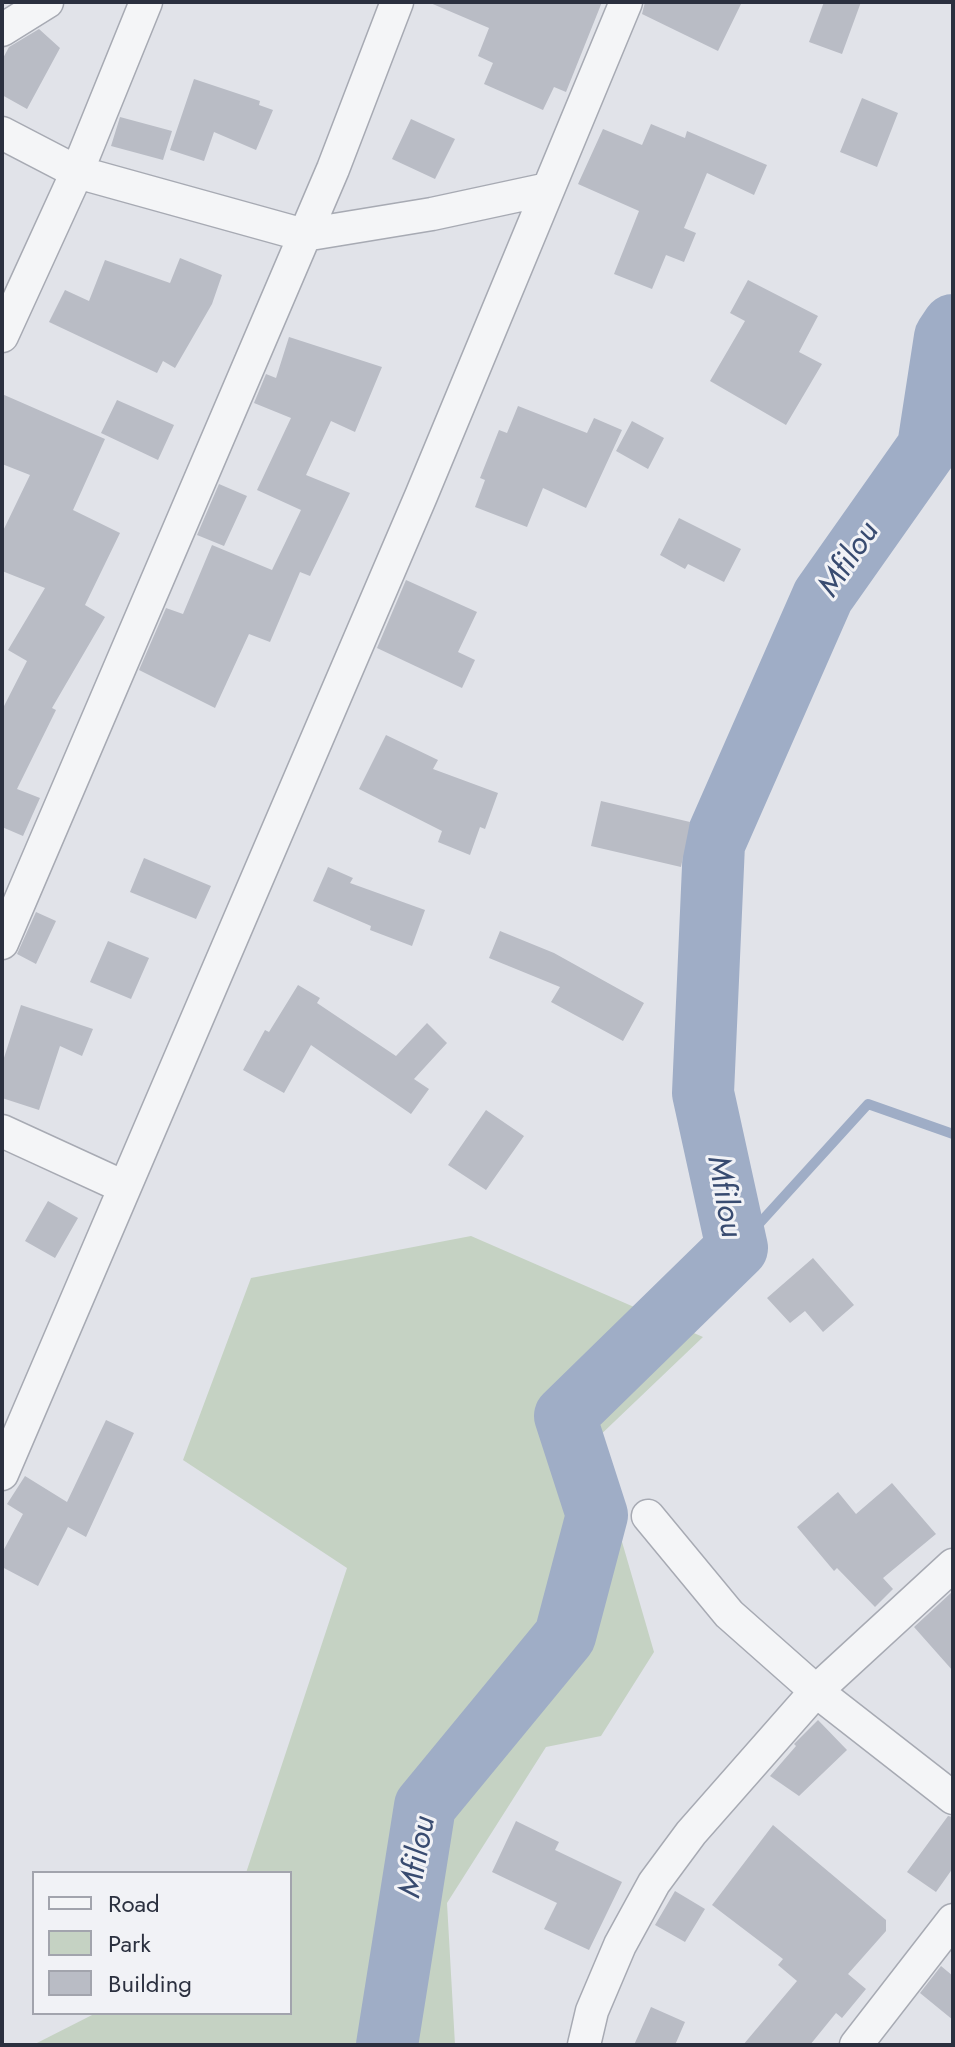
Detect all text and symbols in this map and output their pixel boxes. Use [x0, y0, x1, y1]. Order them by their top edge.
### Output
water label: Mfilou [811, 515, 889, 605]
water label: Mfilou [697, 1153, 749, 1241]
water label: Mfilou [392, 1813, 446, 1901]
legend [32, 1871, 292, 2015]
text: Road [108, 1886, 160, 1921]
text: Park [108, 1926, 151, 1961]
text: Building [108, 1966, 192, 2001]

